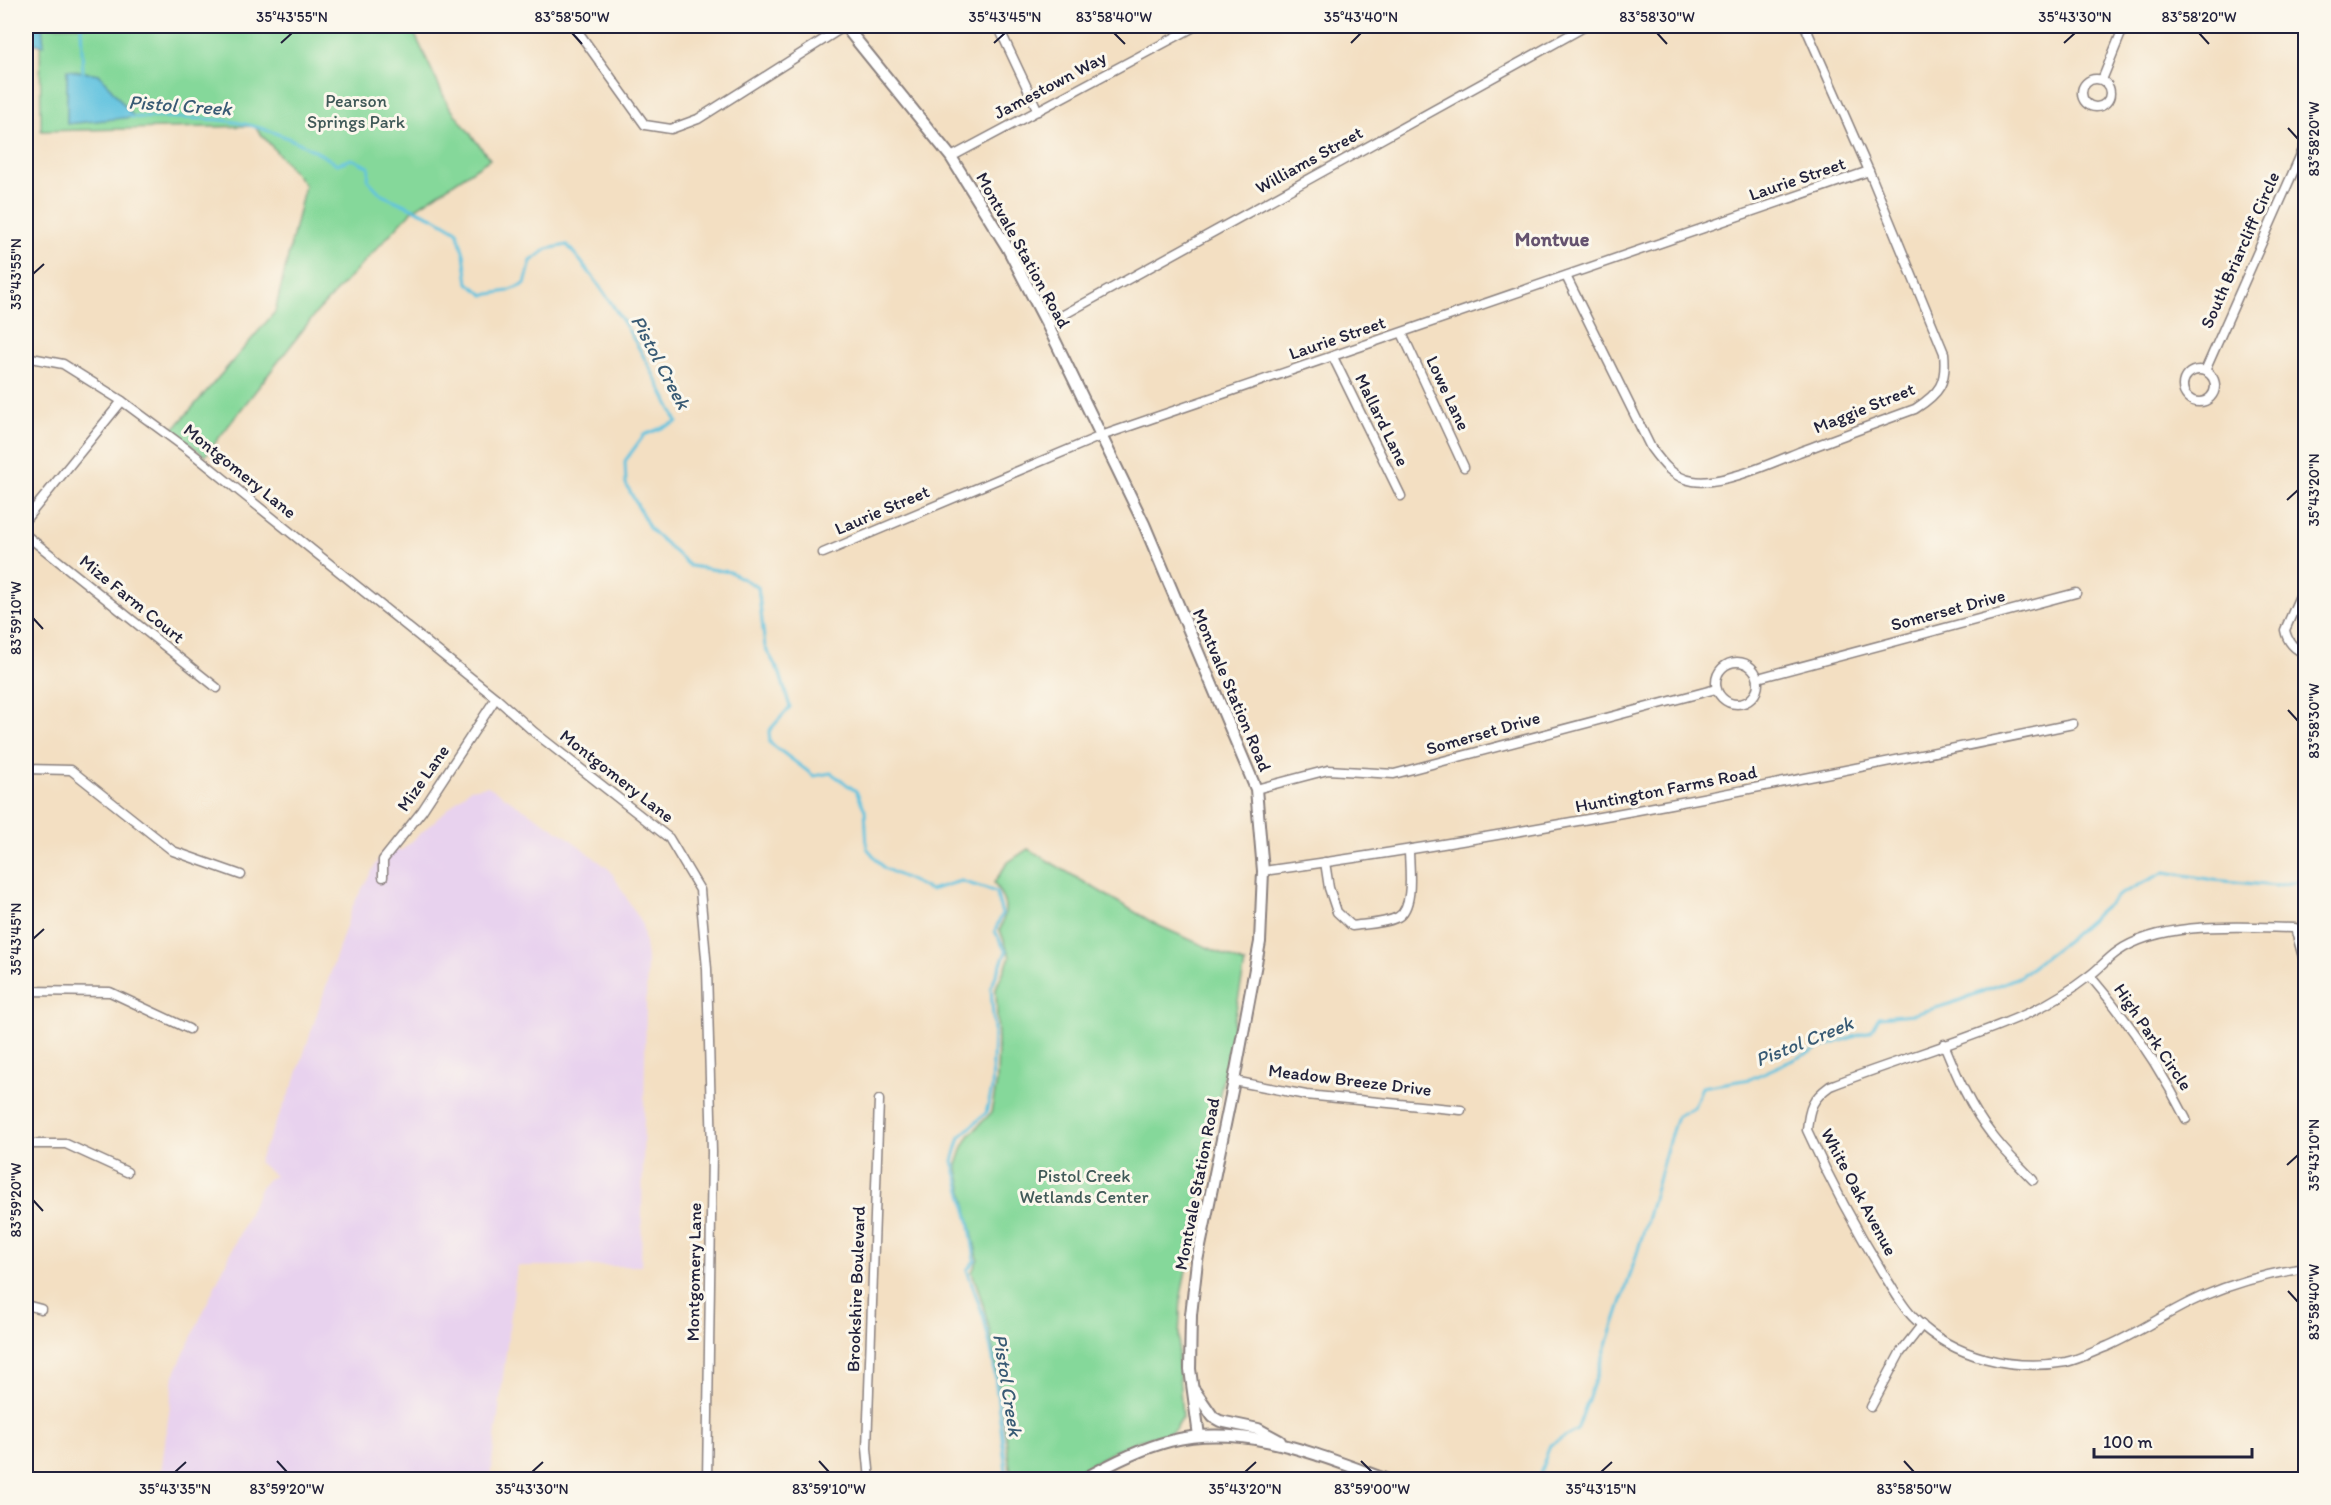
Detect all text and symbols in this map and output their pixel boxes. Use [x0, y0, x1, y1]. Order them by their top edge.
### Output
text: 35°43'55"N [256, 8, 328, 26]
text: 83°58'50"W [534, 8, 610, 26]
text: 35°43'45"N [969, 8, 1041, 26]
text: 83°58'40"W [1076, 8, 1152, 26]
text: 35°43'40"N [1324, 8, 1398, 26]
text: 83°58'30"W [1619, 8, 1695, 26]
text: 35°43'30"N [2038, 8, 2112, 26]
text: 83°58'20"W [2161, 8, 2237, 26]
street label: Jamestown Way [990, 46, 1110, 124]
water label: Pistol Creek [128, 89, 234, 121]
park label: Pearson Springs Park [307, 90, 406, 133]
text: 83°58'20"W [2305, 101, 2323, 177]
street label: Williams Street [1252, 121, 1367, 199]
street label: Laurie Street [1746, 152, 1848, 206]
street label: Montvale Station Road [971, 168, 1075, 332]
street label: South Briarcliff Circle [2196, 168, 2284, 332]
district label: Montvue [1515, 227, 1590, 251]
text: 35°43'55"N [7, 238, 25, 310]
water label: Pistol Creek [626, 311, 697, 415]
street label: Laurie Street [1286, 311, 1388, 365]
street label: Lowe Lane [1421, 352, 1475, 434]
street label: Mallard Lane [1350, 370, 1414, 470]
street label: Maggie Street [1810, 378, 1918, 438]
street label: Montgomery Lane [179, 419, 301, 523]
text: 35°43'20"N [2305, 453, 2323, 527]
street label: Laurie Street [831, 480, 933, 540]
street label: Mize Farm Court [75, 550, 189, 648]
text: 83°59'10"W [7, 581, 25, 655]
street label: Somerset Drive [1888, 584, 2008, 636]
street label: Montvale Station Road [1188, 605, 1276, 775]
text: 83°58'30"W [2305, 683, 2323, 759]
street label: Somerset Drive [1423, 706, 1543, 760]
street label: Montgomery Lane [555, 725, 679, 827]
street label: Mize Lane [392, 740, 454, 816]
street label: Huntington Farms Road [1573, 761, 1759, 817]
text: 35°43'45"N [7, 903, 25, 975]
street label: High Park Circle [2109, 979, 2197, 1095]
water label: Pistol Creek [1752, 1010, 1858, 1071]
street label: Meadow Breeze Drive [1267, 1059, 1433, 1101]
street label: Montvale Station Road [1170, 1096, 1225, 1272]
text: 35°43'10"N [2305, 1119, 2323, 1191]
street label: White Oak Avenue [1816, 1124, 1902, 1260]
text: 83°59'20"W [7, 1162, 25, 1237]
park label: Pistol Creek Wetlands Center [1020, 1165, 1149, 1208]
street label: Montgomery Lane [682, 1202, 706, 1342]
street label: Brookshire Boulevard [842, 1205, 870, 1372]
text: 83°58'40"W [2305, 1264, 2323, 1340]
water label: Pistol Creek [988, 1332, 1028, 1440]
scale bar [2094, 1421, 2252, 1459]
text: 100 m [2103, 1431, 2153, 1453]
text: 35°43'35"N [139, 1480, 211, 1498]
text: 83°59'20"W [250, 1480, 325, 1498]
text: 35°43'30"N [495, 1480, 569, 1498]
text: 83°59'10"W [792, 1480, 866, 1498]
text: 35°43'20"N [1208, 1480, 1282, 1498]
text: 83°59'00"W [1334, 1480, 1410, 1498]
text: 35°43'15"N [1566, 1480, 1636, 1498]
text: 83°58'50"W [1876, 1480, 1952, 1498]

